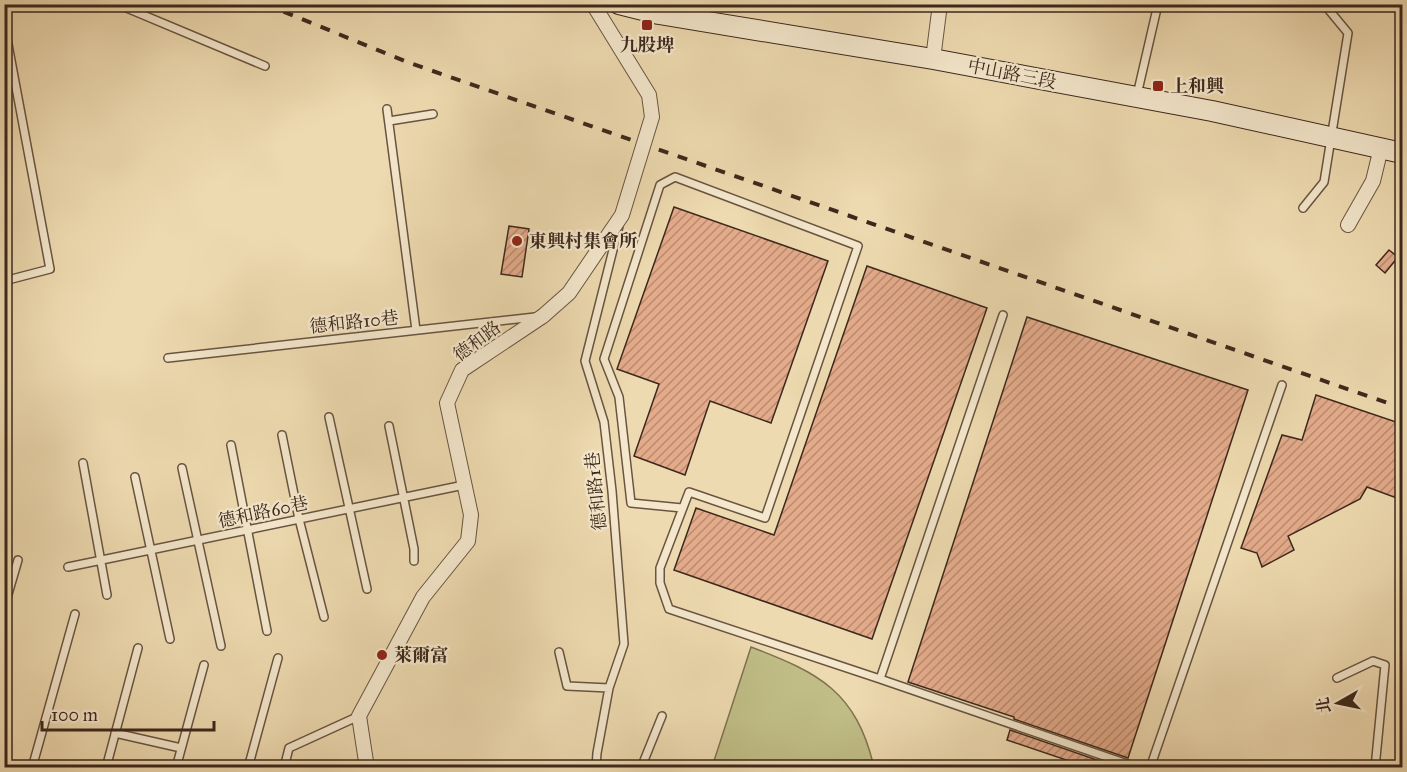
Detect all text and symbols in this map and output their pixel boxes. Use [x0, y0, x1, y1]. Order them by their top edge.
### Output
marker: 九股埤 [640, 18, 654, 32]
place label: 九股埤 [620, 34, 674, 56]
street label: 中山路三段 [966, 55, 1058, 93]
place label: 上和興 [1170, 75, 1224, 97]
marker: 上和興 [1151, 79, 1165, 93]
place label: 東興村集會所 [529, 230, 638, 252]
marker: 東興村集會所 [510, 234, 524, 248]
street label: 德和路10巷 [308, 306, 400, 338]
street label: 德和路 [449, 316, 505, 366]
street label: 德和路1巷 [581, 451, 611, 531]
street label: 德和路60巷 [216, 492, 310, 532]
place label: 萊爾富 [394, 644, 448, 666]
marker: 萊爾富 [375, 648, 389, 662]
north arrow [1308, 673, 1368, 733]
scale bar [42, 694, 214, 732]
text: 北 [1313, 696, 1334, 715]
text: 100 m [51, 704, 98, 726]

